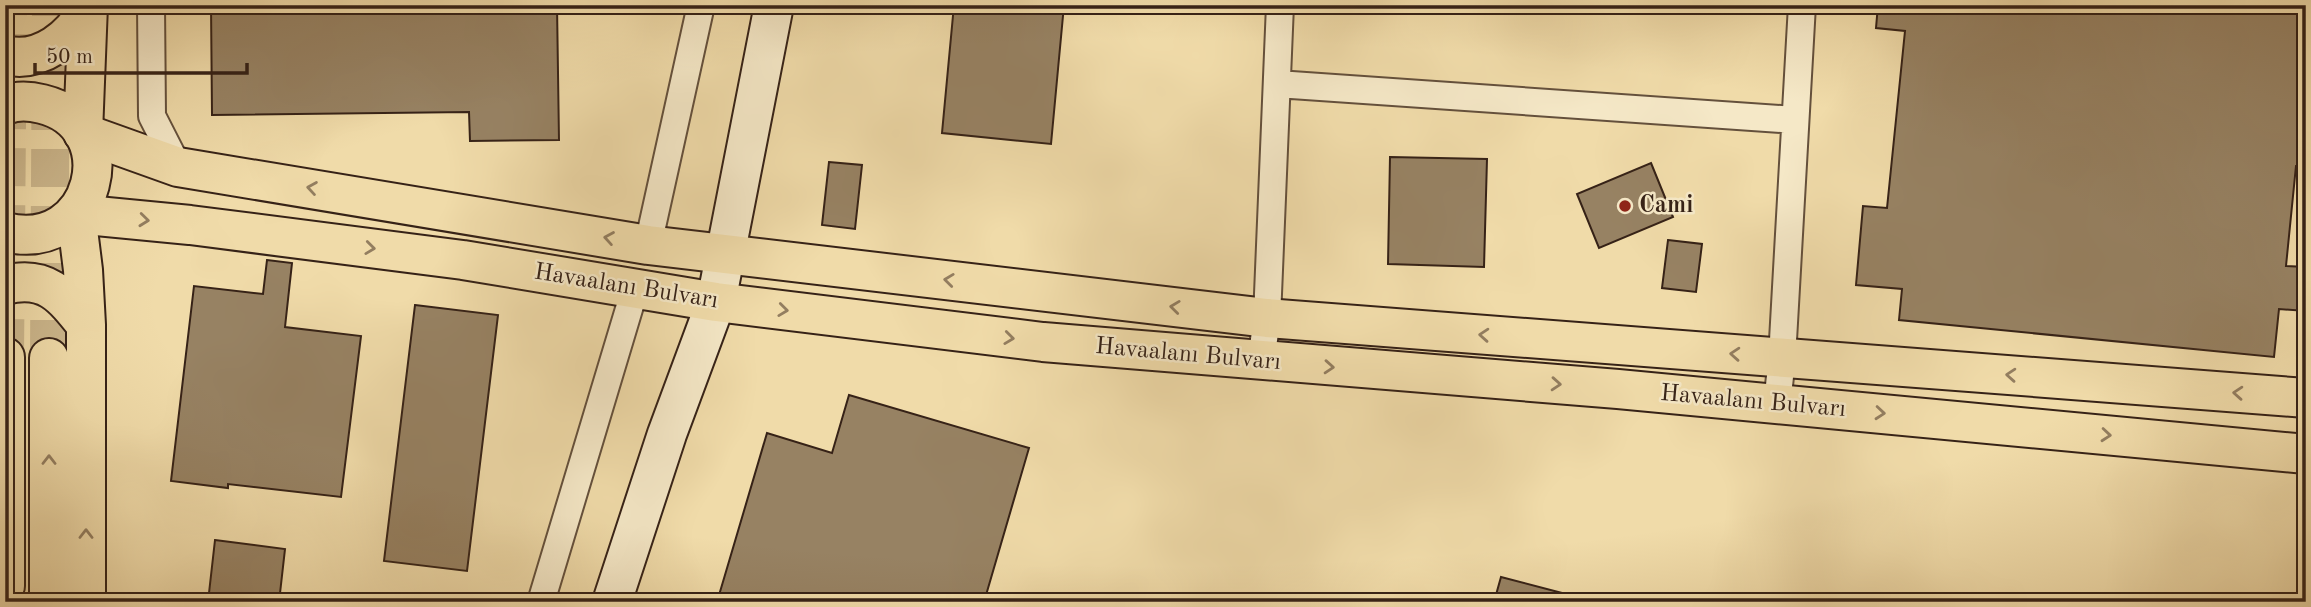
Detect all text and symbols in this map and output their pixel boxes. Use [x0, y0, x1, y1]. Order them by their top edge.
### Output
scale bar [35, 32, 247, 76]
text: 50 m [46, 47, 93, 68]
one-way arrow [306, 181, 318, 196]
place label: Cami [1639, 194, 1693, 218]
marker: Cami [1617, 198, 1633, 214]
one-way arrow [138, 213, 150, 228]
one-way arrow [603, 231, 615, 246]
one-way arrow [364, 240, 375, 255]
street label: Havaalanı Bulvarı [532, 261, 720, 313]
one-way arrow [943, 273, 955, 288]
one-way arrow [1169, 299, 1181, 314]
one-way arrow [777, 303, 789, 318]
one-way arrow [1478, 328, 1489, 343]
one-way arrow [1003, 330, 1015, 345]
street label: Havaalanı Bulvarı [1094, 335, 1282, 375]
one-way arrow [1729, 347, 1740, 362]
one-way arrow [1324, 359, 1335, 374]
one-way arrow [2005, 368, 2016, 383]
one-way arrow [1551, 376, 1562, 391]
street label: Havaalanı Bulvarı [1659, 382, 1847, 422]
one-way arrow [2232, 386, 2243, 401]
one-way arrow [1874, 406, 1886, 421]
one-way arrow [2101, 427, 2112, 442]
one-way arrow [41, 454, 57, 465]
one-way arrow [78, 528, 94, 538]

